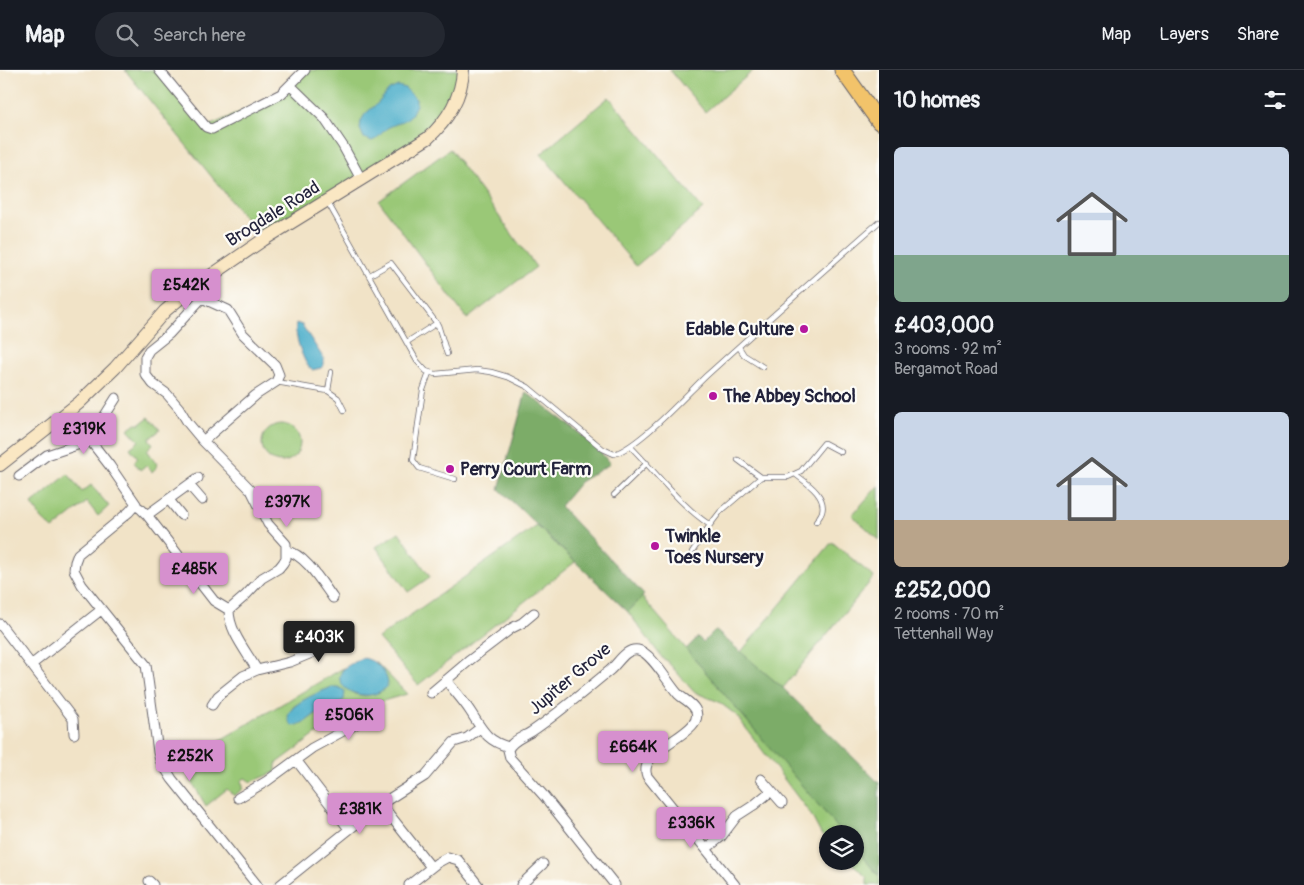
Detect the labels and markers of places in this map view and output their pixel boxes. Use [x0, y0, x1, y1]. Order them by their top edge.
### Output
pin: £542K [151, 268, 221, 311]
place label: Edable Culture [686, 318, 795, 341]
marker: Edable Culture [798, 323, 810, 335]
place label: The Abbey School [722, 385, 856, 408]
marker: The Abbey School [707, 390, 719, 402]
pin: £319K [49, 412, 119, 455]
place label: Perry Court Farm [460, 458, 591, 481]
marker: Perry Court Farm [444, 463, 456, 475]
pin: £397K [252, 486, 322, 528]
place label: Twinkle Toes Nursery [664, 525, 764, 569]
marker: Twinkle Toes Nursery [649, 540, 661, 552]
pin: £485K [159, 552, 229, 595]
pin: £403K [284, 620, 354, 663]
pin: £506K [314, 698, 384, 741]
pin: £664K [598, 730, 668, 773]
pin: £252K [155, 740, 225, 782]
pin: £381K [325, 792, 395, 835]
pin: £336K [656, 806, 726, 849]

